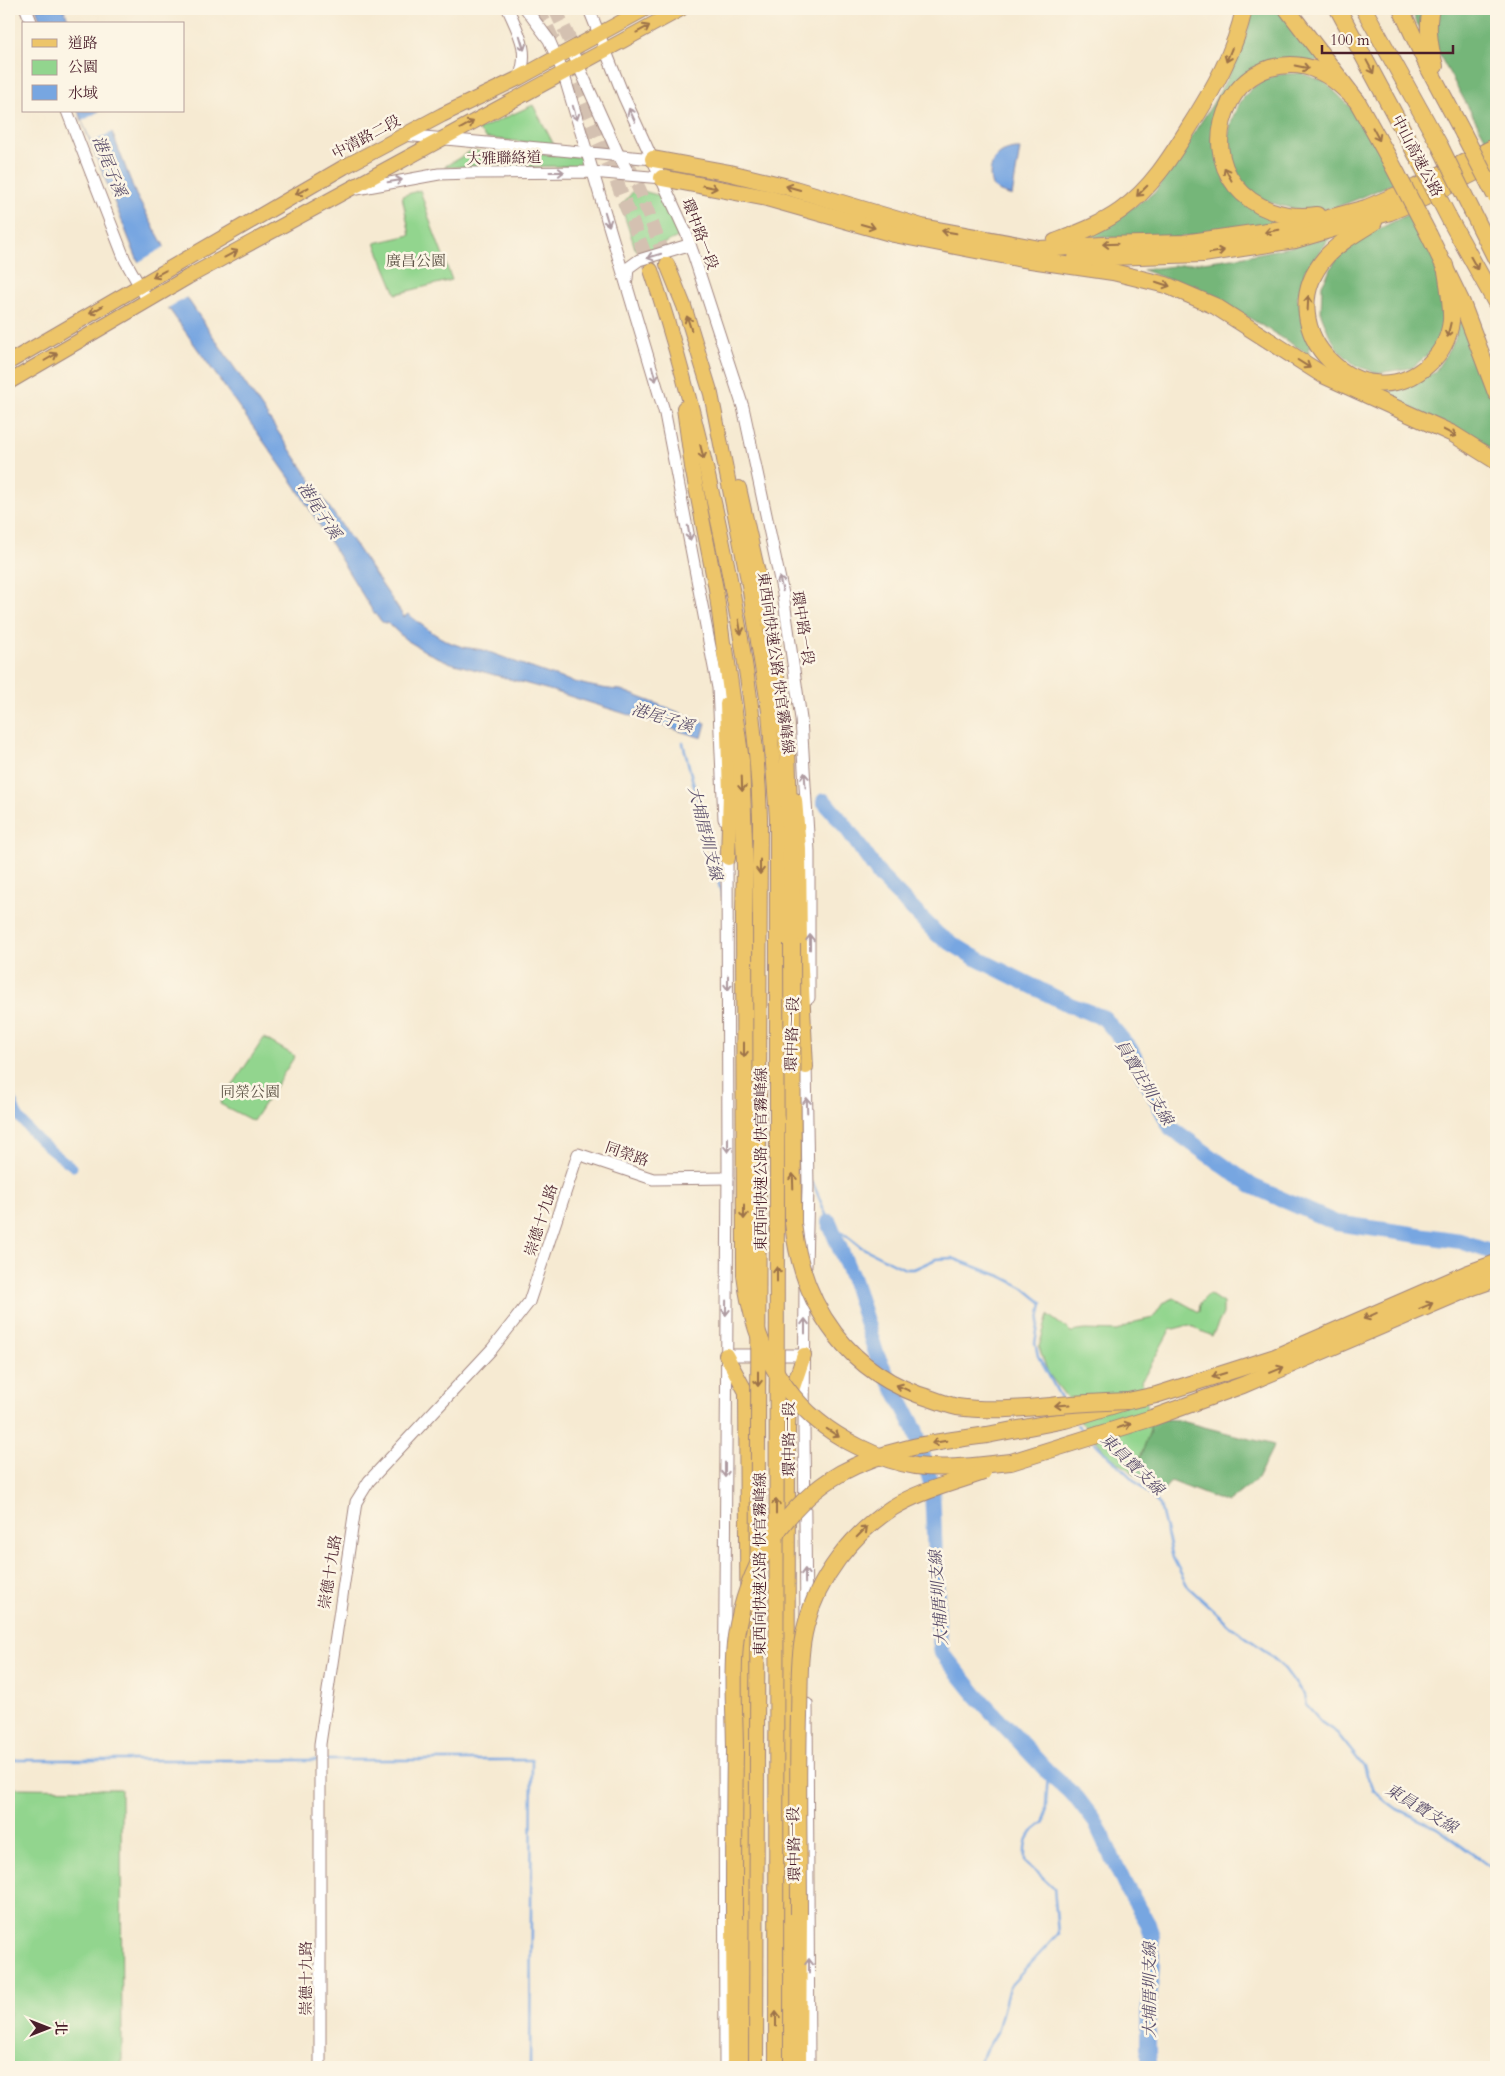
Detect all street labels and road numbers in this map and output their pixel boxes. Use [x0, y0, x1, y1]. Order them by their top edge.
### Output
street label: 中清路二段 [328, 111, 404, 163]
street label: 中山高速公路 [1387, 112, 1447, 200]
street label: 大雅聯絡道 [466, 147, 542, 169]
street label: 環中路一段 [677, 195, 723, 273]
street label: 東西向快速公路 快官霧峰線 [753, 570, 799, 756]
street label: 環中路一段 [787, 589, 819, 667]
street label: 環中路一段 [781, 996, 803, 1072]
street label: 東西向快速公路 快官霧峰線 [751, 1067, 771, 1251]
street label: 同榮路 [602, 1137, 652, 1171]
street label: 崇德十九路 [520, 1181, 562, 1259]
street label: 環中路一段 [779, 1401, 799, 1477]
street label: 東西向快速公路 快官霧峰線 [750, 1472, 770, 1656]
street label: 崇德十九路 [314, 1533, 346, 1611]
street label: 環中路一段 [783, 1806, 805, 1882]
street label: 崇德十九路 [296, 1940, 316, 2016]

